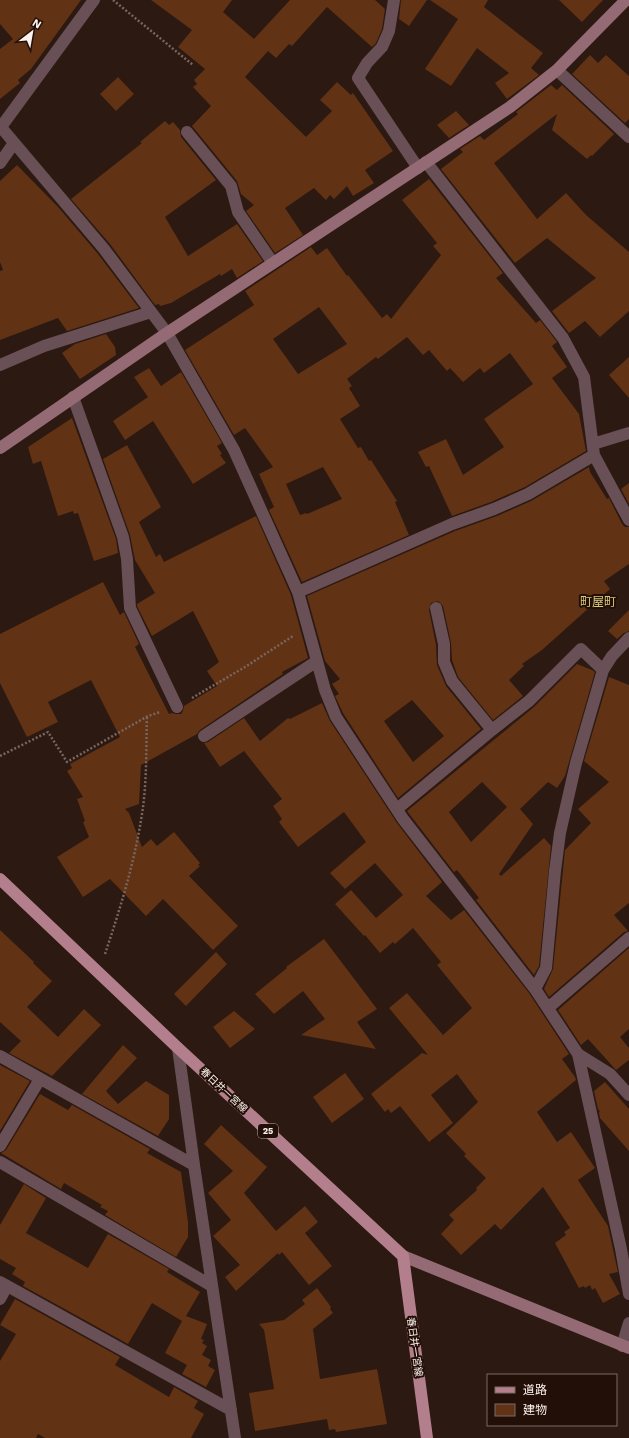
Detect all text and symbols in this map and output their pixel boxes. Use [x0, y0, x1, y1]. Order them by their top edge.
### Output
north arrow [12, 12, 52, 52]
text: N [30, 16, 44, 32]
district label: 町屋町 [580, 595, 616, 609]
street label: 春日井一宮線 [198, 1066, 250, 1114]
road number: 25 [258, 1124, 278, 1138]
street label: 春日井一宮線 [405, 1317, 425, 1377]
legend [487, 1374, 617, 1426]
text: 道路 [523, 1383, 547, 1397]
text: 建物 [523, 1403, 547, 1417]

